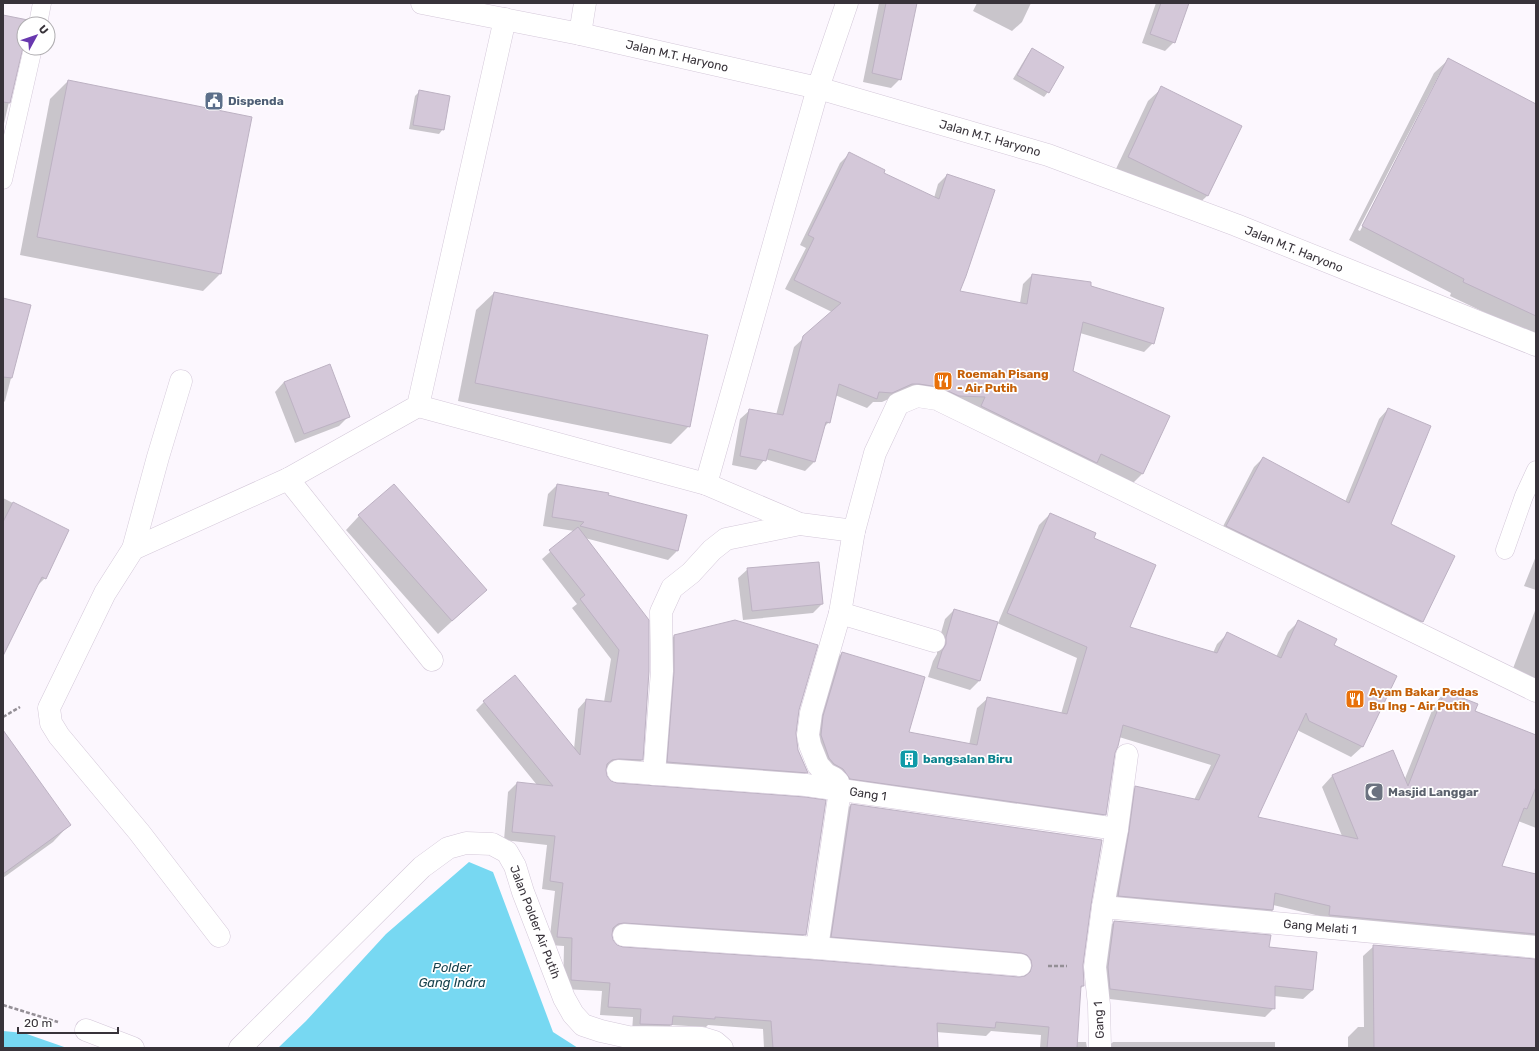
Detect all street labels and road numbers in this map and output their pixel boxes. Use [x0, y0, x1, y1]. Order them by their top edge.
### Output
street label: Jalan M.T. Haryono [624, 37, 730, 75]
street label: Jalan M.T. Haryono [938, 117, 1042, 159]
street label: Jalan M.T. Haryono [1243, 223, 1345, 275]
street label: Gang 1 [849, 784, 887, 804]
street label: Jalan Polder Air Putih [507, 863, 563, 981]
street label: Gang Melati 1 [1283, 917, 1357, 937]
street label: Gang 1 [1091, 1001, 1107, 1039]

